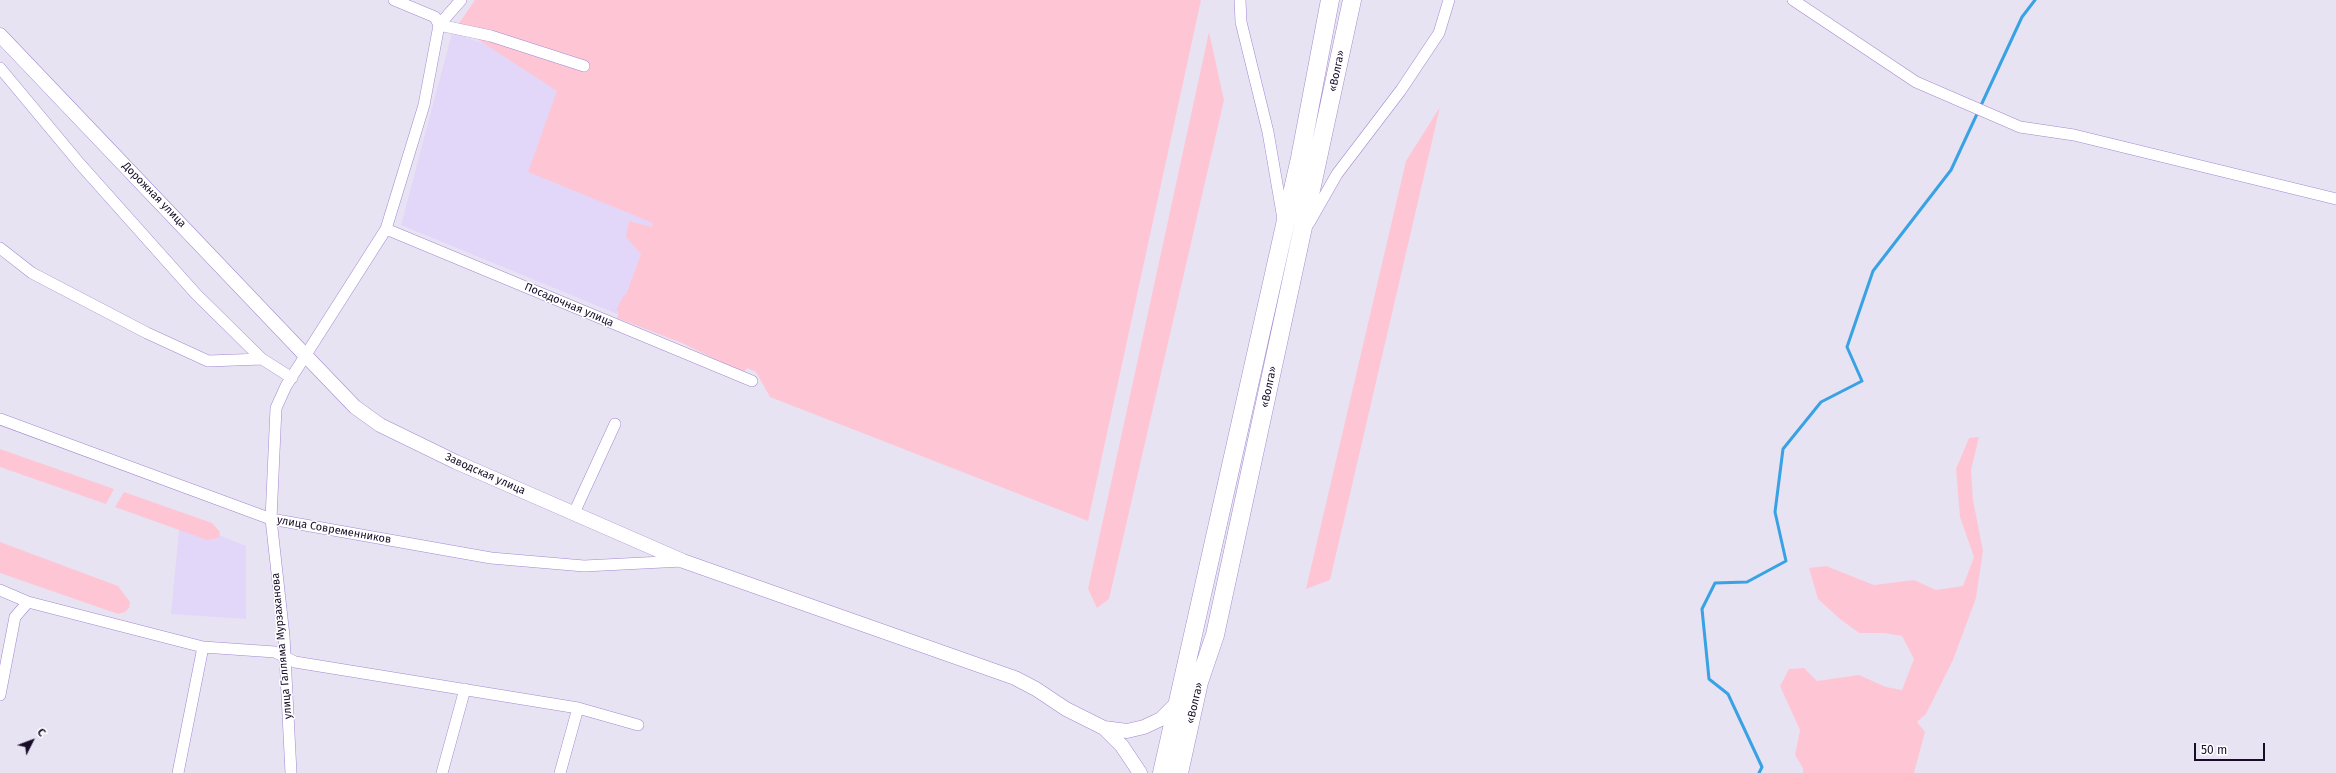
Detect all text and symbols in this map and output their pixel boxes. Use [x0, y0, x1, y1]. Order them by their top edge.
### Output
street label: «Волга» [1326, 49, 1348, 93]
street label: Дорожная улица [119, 159, 189, 231]
street label: Посадочная улица [522, 280, 616, 330]
street label: «Волга» [1258, 365, 1280, 409]
street label: Заводская улица [443, 450, 527, 498]
street label: улица Современников [276, 513, 392, 547]
street label: улица Галляма Мурзаханова [269, 572, 295, 720]
street label: «Волга» [1184, 681, 1206, 725]
north arrow [12, 721, 52, 761]
text: С [34, 726, 48, 739]
scale bar [2196, 735, 2267, 761]
text: 50 m [2201, 743, 2227, 757]

